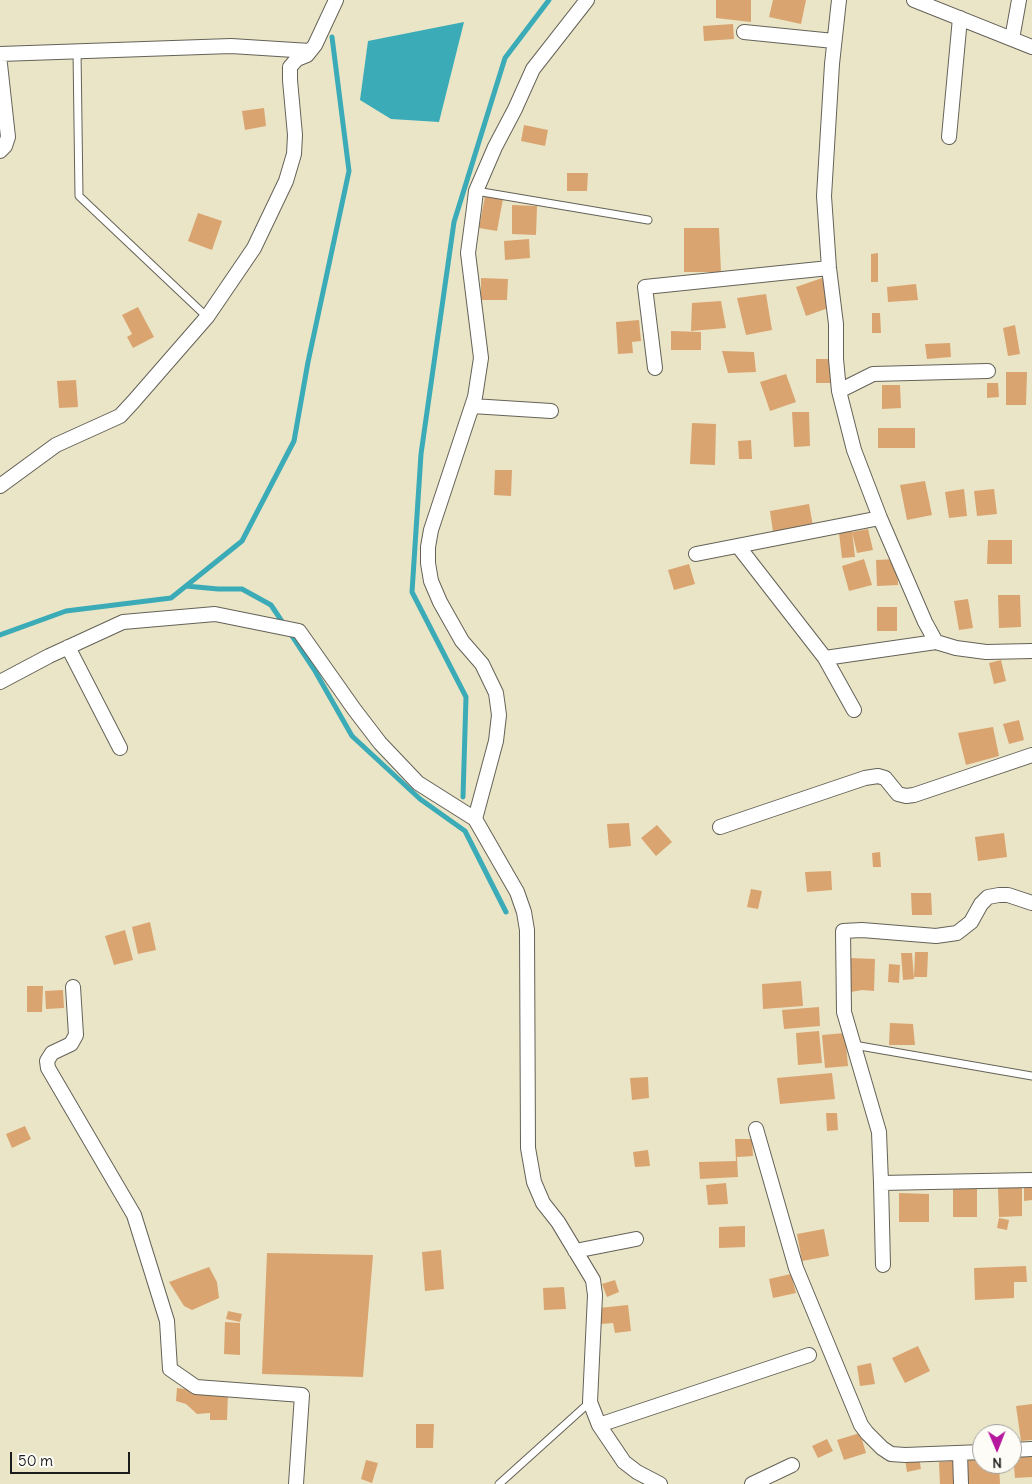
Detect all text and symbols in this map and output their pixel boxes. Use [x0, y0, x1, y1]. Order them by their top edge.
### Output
north arrow [972, 1424, 1022, 1474]
scale bar [12, 1442, 132, 1474]
text: 50 m [18, 1451, 53, 1470]
text: N [992, 1454, 1002, 1472]

